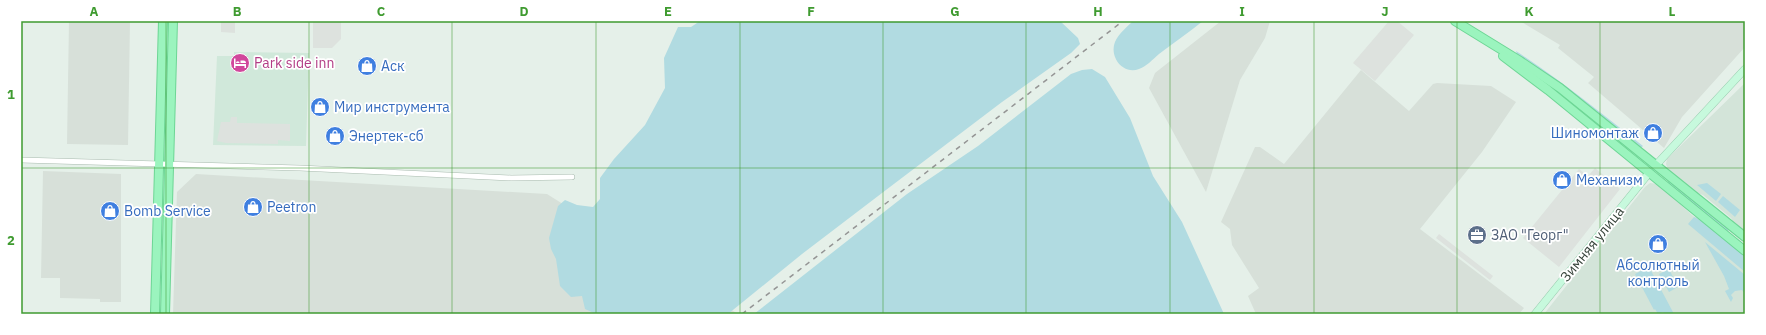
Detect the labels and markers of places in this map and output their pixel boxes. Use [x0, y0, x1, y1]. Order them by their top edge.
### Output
hotel icon: Park side inn [229, 52, 251, 74]
place label: Park side inn [254, 54, 334, 72]
shop icon: Аск [356, 55, 378, 77]
place label: Аск [381, 57, 405, 75]
shop icon: Мир инструмента [309, 96, 331, 118]
place label: Мир инструмента [334, 98, 450, 116]
shop icon: Шиномонтаж [1642, 122, 1664, 144]
place label: Шиномонтаж [1551, 124, 1639, 142]
shop icon: Энертек-сб [324, 125, 346, 147]
place label: Энертек-сб [349, 127, 424, 145]
shop icon: Механизм [1551, 169, 1573, 191]
place label: Механизм [1576, 171, 1643, 189]
shop icon: Peetron [242, 196, 264, 218]
place label: Peetron [267, 198, 316, 216]
shop icon: Bomb Service [99, 200, 121, 222]
place label: Bomb Service [124, 202, 211, 220]
office icon: ЗАО "Георг" [1466, 224, 1488, 246]
place label: ЗАО "Георг" [1491, 226, 1569, 244]
shop icon: Абсолютный контроль [1647, 233, 1669, 255]
place label: Абсолютный контроль [1616, 256, 1700, 290]

